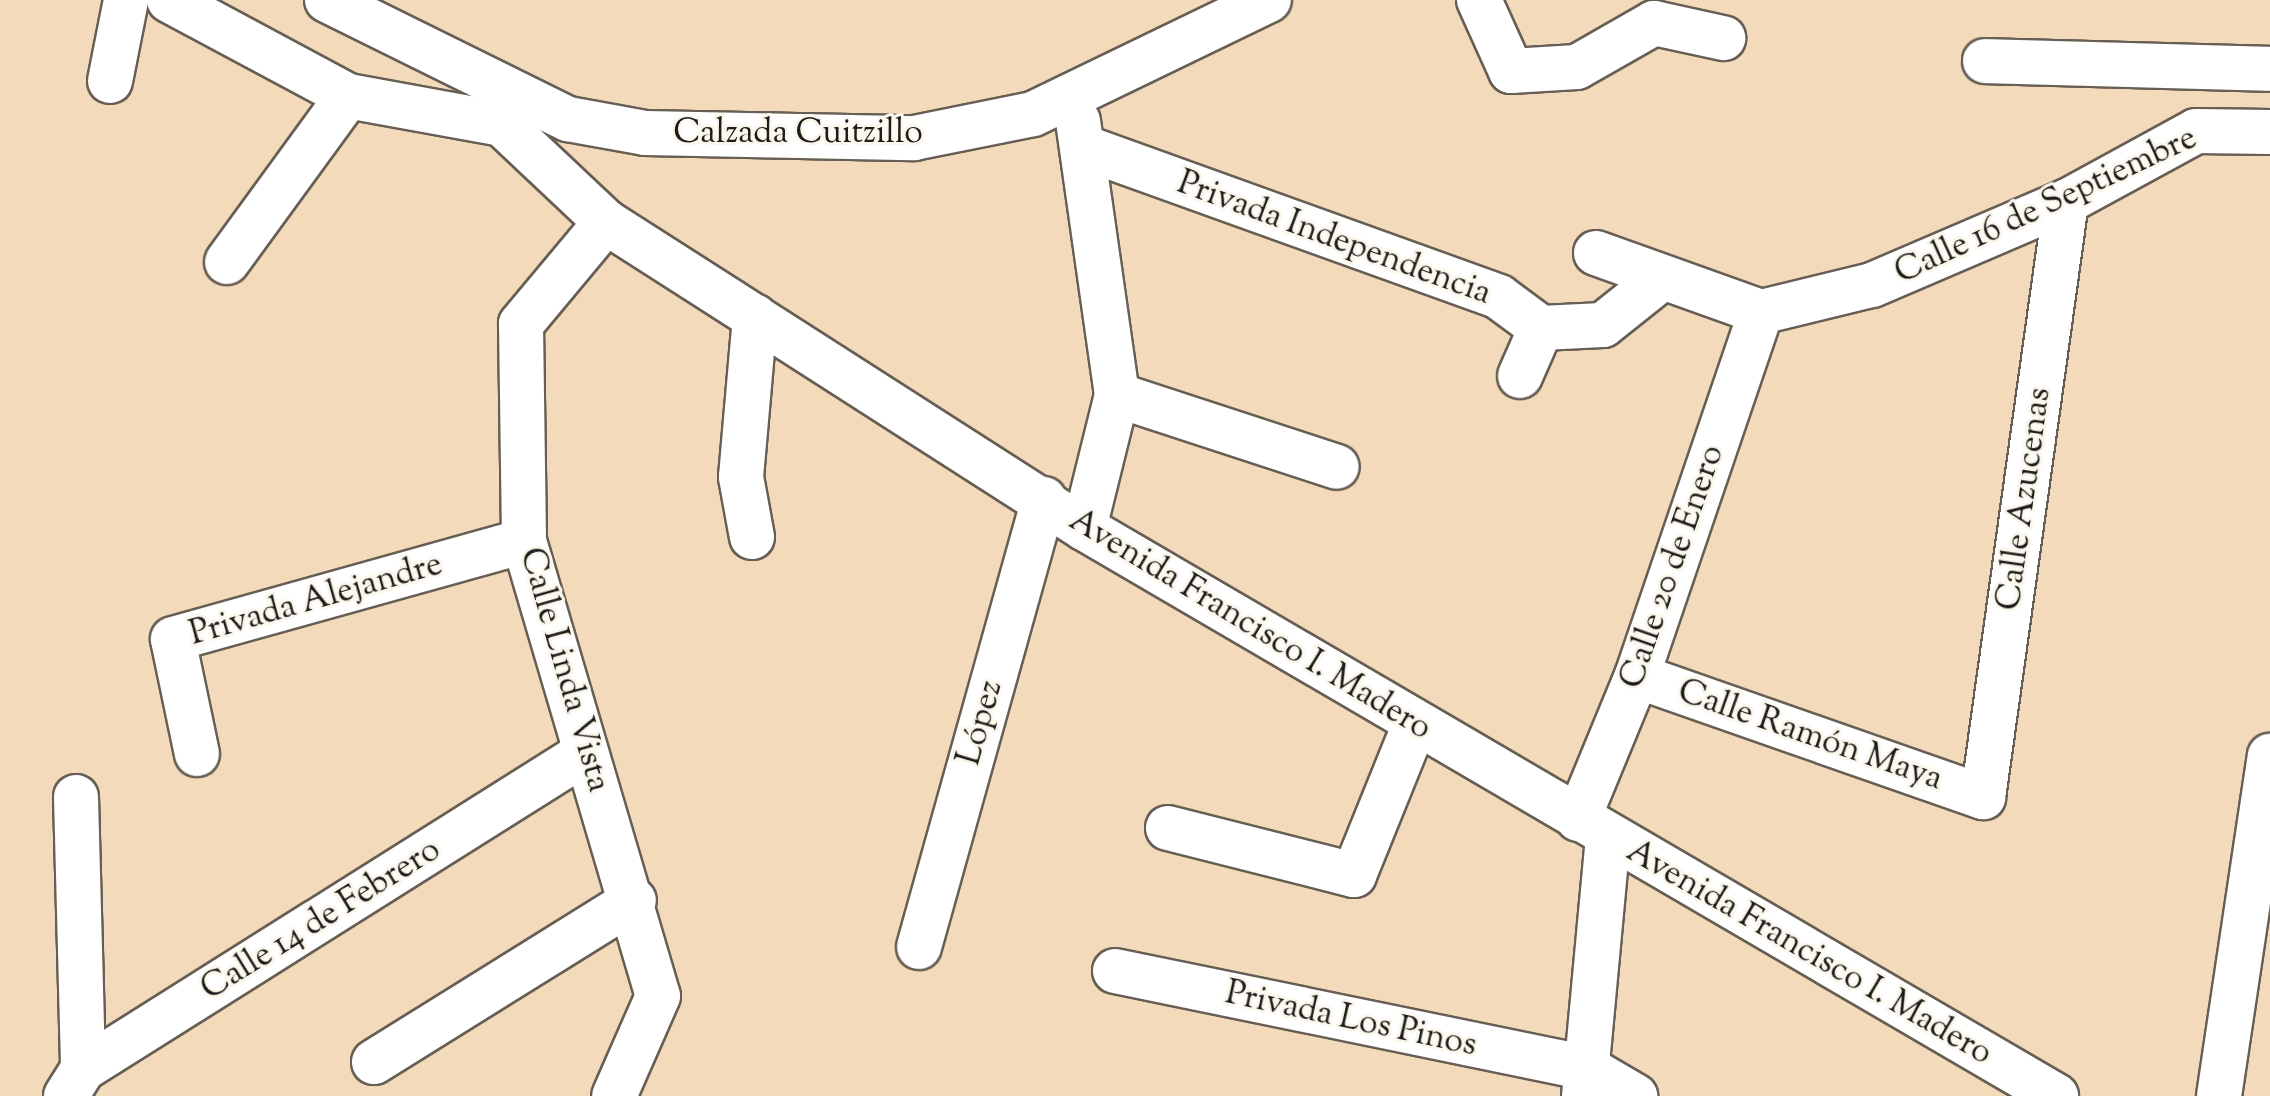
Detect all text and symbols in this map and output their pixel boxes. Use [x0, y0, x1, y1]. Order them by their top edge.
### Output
street label: Calzada Cuitzillo [673, 114, 923, 154]
street label: Calle 16 de Septiembre [1889, 118, 2203, 294]
street label: Privada Independencia [1172, 163, 1496, 315]
street label: Calle Azucenas [1989, 385, 2061, 613]
street label: Calle 20 de Enero [1612, 440, 1734, 694]
street label: Avenida Francisco I. Madero [1061, 500, 1439, 750]
street label: Calle Linda Vista [510, 543, 618, 797]
street label: Privada Alejandre [185, 544, 447, 656]
street label: Calle Ramón Maya [1672, 672, 1948, 800]
street label: López [949, 676, 1013, 770]
street label: Calle 14 de Febrero [194, 830, 448, 1010]
street label: Avenida Francisco I. Madero [1619, 831, 1999, 1075]
street label: Privada Los Pinos [1222, 973, 1480, 1067]

